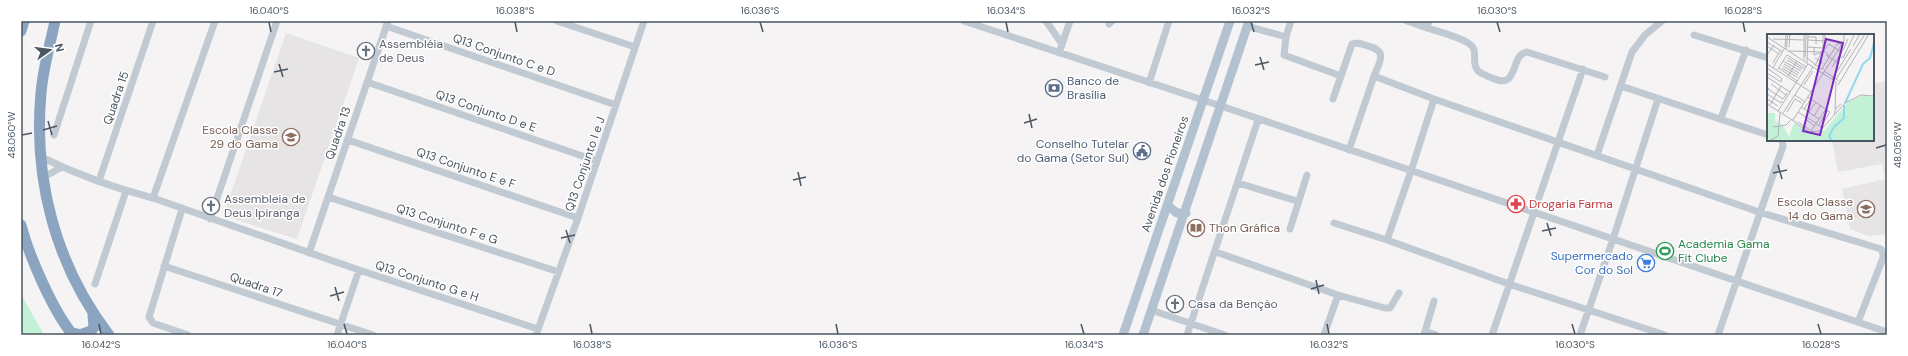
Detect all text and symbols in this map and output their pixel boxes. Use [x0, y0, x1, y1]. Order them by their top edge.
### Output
text: 16.040°S [249, 4, 289, 17]
text: 16.038°S [496, 4, 535, 17]
text: 16.036°S [741, 4, 780, 17]
text: 16.034°S [987, 4, 1026, 17]
text: 16.032°S [1232, 4, 1270, 17]
text: 16.030°S [1477, 4, 1517, 17]
text: 16.028°S [1724, 4, 1762, 17]
north arrow [30, 30, 70, 70]
street label: Q13 Conjunto C e D [451, 30, 557, 80]
inset map [1767, 34, 1874, 141]
place label: Assembléia de Deus [379, 36, 443, 66]
church icon: Assembléia de Deus [356, 41, 376, 61]
text: N [52, 42, 67, 53]
street label: Quadra 15 [99, 69, 133, 127]
place label: Banco de Brasília [1067, 73, 1119, 103]
bank icon: Banco de Brasília [1044, 78, 1064, 98]
street label: Q13 Conjunto D e E [433, 86, 539, 136]
street label: Quadra 13 [321, 104, 355, 162]
text: 48.060°W [5, 111, 18, 158]
street label: Q13 Conjunto I e J [561, 114, 609, 214]
street label: Avenida dos Pioneiros [1138, 114, 1192, 234]
place label: Escola Classe 29 do Gama [202, 122, 278, 152]
text: 48.056°W [1891, 122, 1904, 168]
school or university icon: Escola Classe 29 do Gama [281, 127, 301, 147]
place label: Conselho Tutelar do Gama (Setor Sul) [1017, 136, 1130, 166]
public building icon: Conselho Tutelar do Gama (Setor Sul) [1132, 141, 1152, 161]
street label: Q13 Conjunto E e F [414, 144, 518, 193]
place label: Assembleia de Deus Ipiranga [224, 191, 306, 221]
pharmacy icon: Drogaria Farma [1506, 194, 1526, 214]
place label: Escola Classe 14 do Gama [1777, 194, 1853, 224]
church icon: Assembleia de Deus Ipiranga [201, 196, 221, 216]
place label: Drogaria Farma [1529, 196, 1613, 212]
school or university icon: Escola Classe 14 do Gama [1856, 199, 1876, 219]
street label: Q13 Conjunto F e G [394, 200, 500, 248]
library icon: Thon Gráfica [1186, 218, 1206, 238]
place label: Thon Gráfica [1209, 220, 1280, 236]
place label: Academia Gama Fit Clube [1678, 236, 1770, 266]
sports icon: Academia Gama Fit Clube [1655, 241, 1675, 261]
place label: Supermercado Cor do Sol [1551, 248, 1633, 278]
supermarket icon: Supermercado Cor do Sol [1636, 253, 1656, 273]
street label: Q13 Conjunto G e H [373, 257, 481, 305]
street label: Quadra 17 [228, 269, 284, 301]
church icon: Casa da Benção [1165, 294, 1185, 314]
place label: Casa da Benção [1188, 296, 1278, 312]
text: 16.042°S [82, 338, 120, 351]
text: 16.040°S [327, 338, 367, 351]
text: 16.038°S [573, 338, 612, 351]
text: 16.036°S [819, 338, 858, 351]
text: 16.034°S [1065, 338, 1104, 351]
text: 16.032°S [1310, 338, 1348, 351]
text: 16.030°S [1555, 338, 1595, 351]
text: 16.028°S [1802, 338, 1840, 351]

